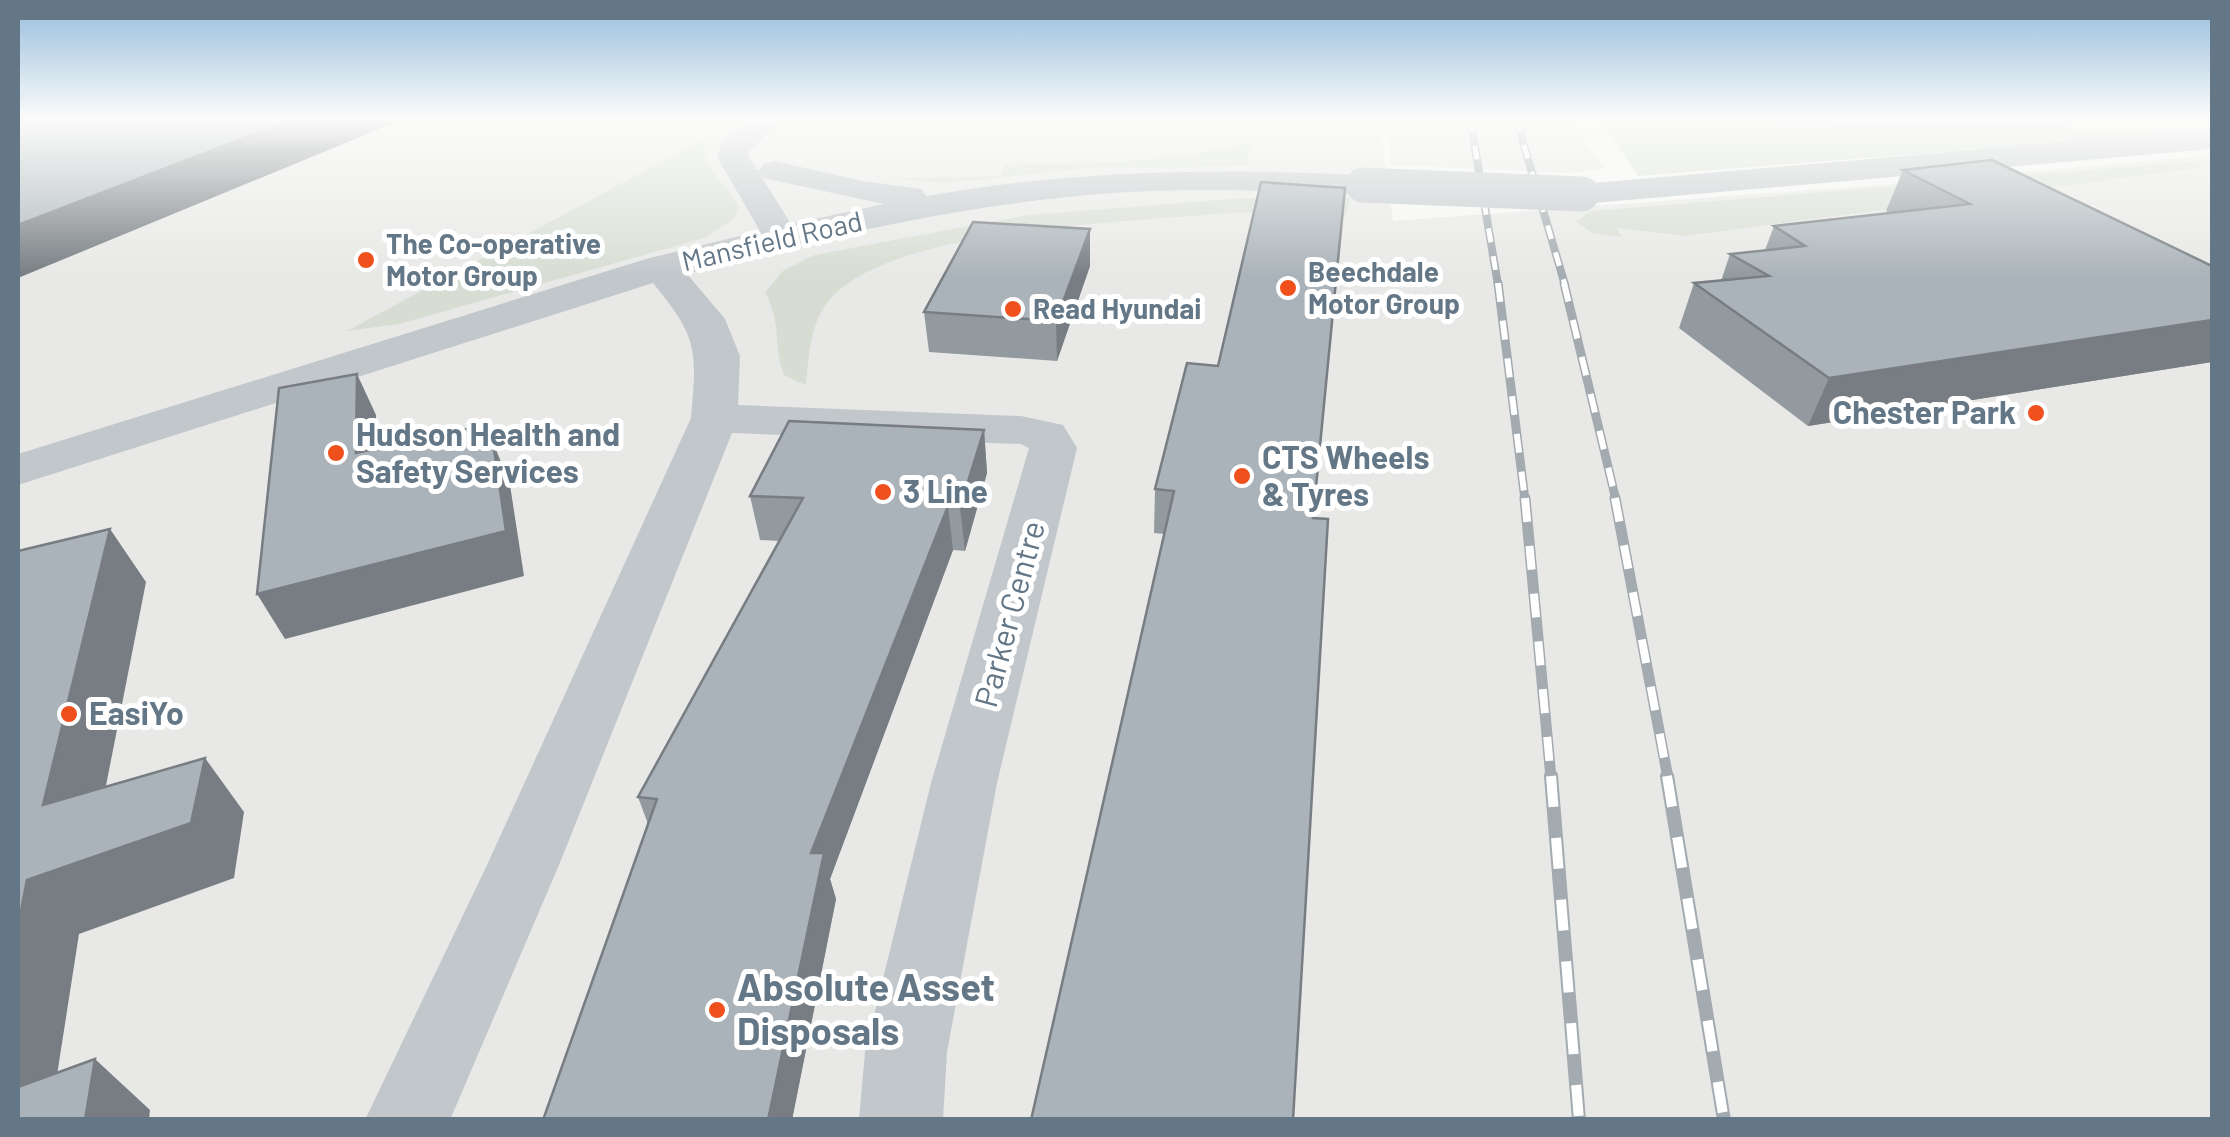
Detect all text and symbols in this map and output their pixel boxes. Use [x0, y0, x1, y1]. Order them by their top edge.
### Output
street label: Mansfield Road [678, 203, 865, 277]
place label: The Co-operative Motor Group [386, 226, 601, 292]
marker: The Co-operative Motor Group [355, 249, 377, 271]
place label: Beechdale Motor Group [1308, 254, 1460, 320]
marker: Beechdale Motor Group [1277, 277, 1299, 299]
place label: Read Hyundai [1033, 291, 1201, 325]
marker: Read Hyundai [1002, 298, 1024, 320]
place label: Chester Park [1833, 392, 2016, 430]
marker: Chester Park [2025, 402, 2047, 424]
place label: Hudson Health and Safety Services [356, 414, 620, 489]
place label: CTS Wheels & Tyres [1262, 437, 1429, 512]
marker: Hudson Health and Safety Services [325, 442, 347, 464]
marker: CTS Wheels & Tyres [1231, 465, 1253, 487]
place label: 3 Line [903, 471, 988, 509]
marker: 3 Line [872, 481, 894, 503]
street label: Parker Centre [965, 516, 1051, 711]
place label: EasiYo [89, 693, 184, 731]
marker: EasiYo [58, 703, 80, 725]
place label: Absolute Asset Disposals [737, 963, 995, 1053]
marker: Absolute Asset Disposals [706, 999, 728, 1021]

